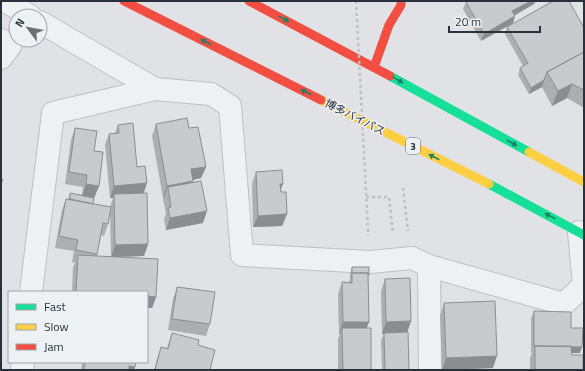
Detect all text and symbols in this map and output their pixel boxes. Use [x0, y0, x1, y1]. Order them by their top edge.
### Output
north arrow [8, 8, 48, 48]
scale bar [449, 8, 540, 34]
text: 20 m [455, 12, 481, 31]
text: N [11, 15, 28, 30]
one-way arrow [278, 16, 289, 22]
one-way arrow [200, 39, 212, 45]
one-way arrow [392, 77, 404, 84]
one-way arrow [300, 89, 311, 95]
street label: 博多バイパス [322, 95, 388, 139]
road number: 3 [406, 138, 420, 154]
one-way arrow [506, 140, 518, 146]
one-way arrow [429, 153, 440, 160]
one-way arrow [544, 213, 556, 220]
legend [8, 291, 148, 363]
text: Fast [44, 297, 67, 316]
text: Slow [44, 317, 69, 336]
text: Jam [44, 337, 64, 356]

